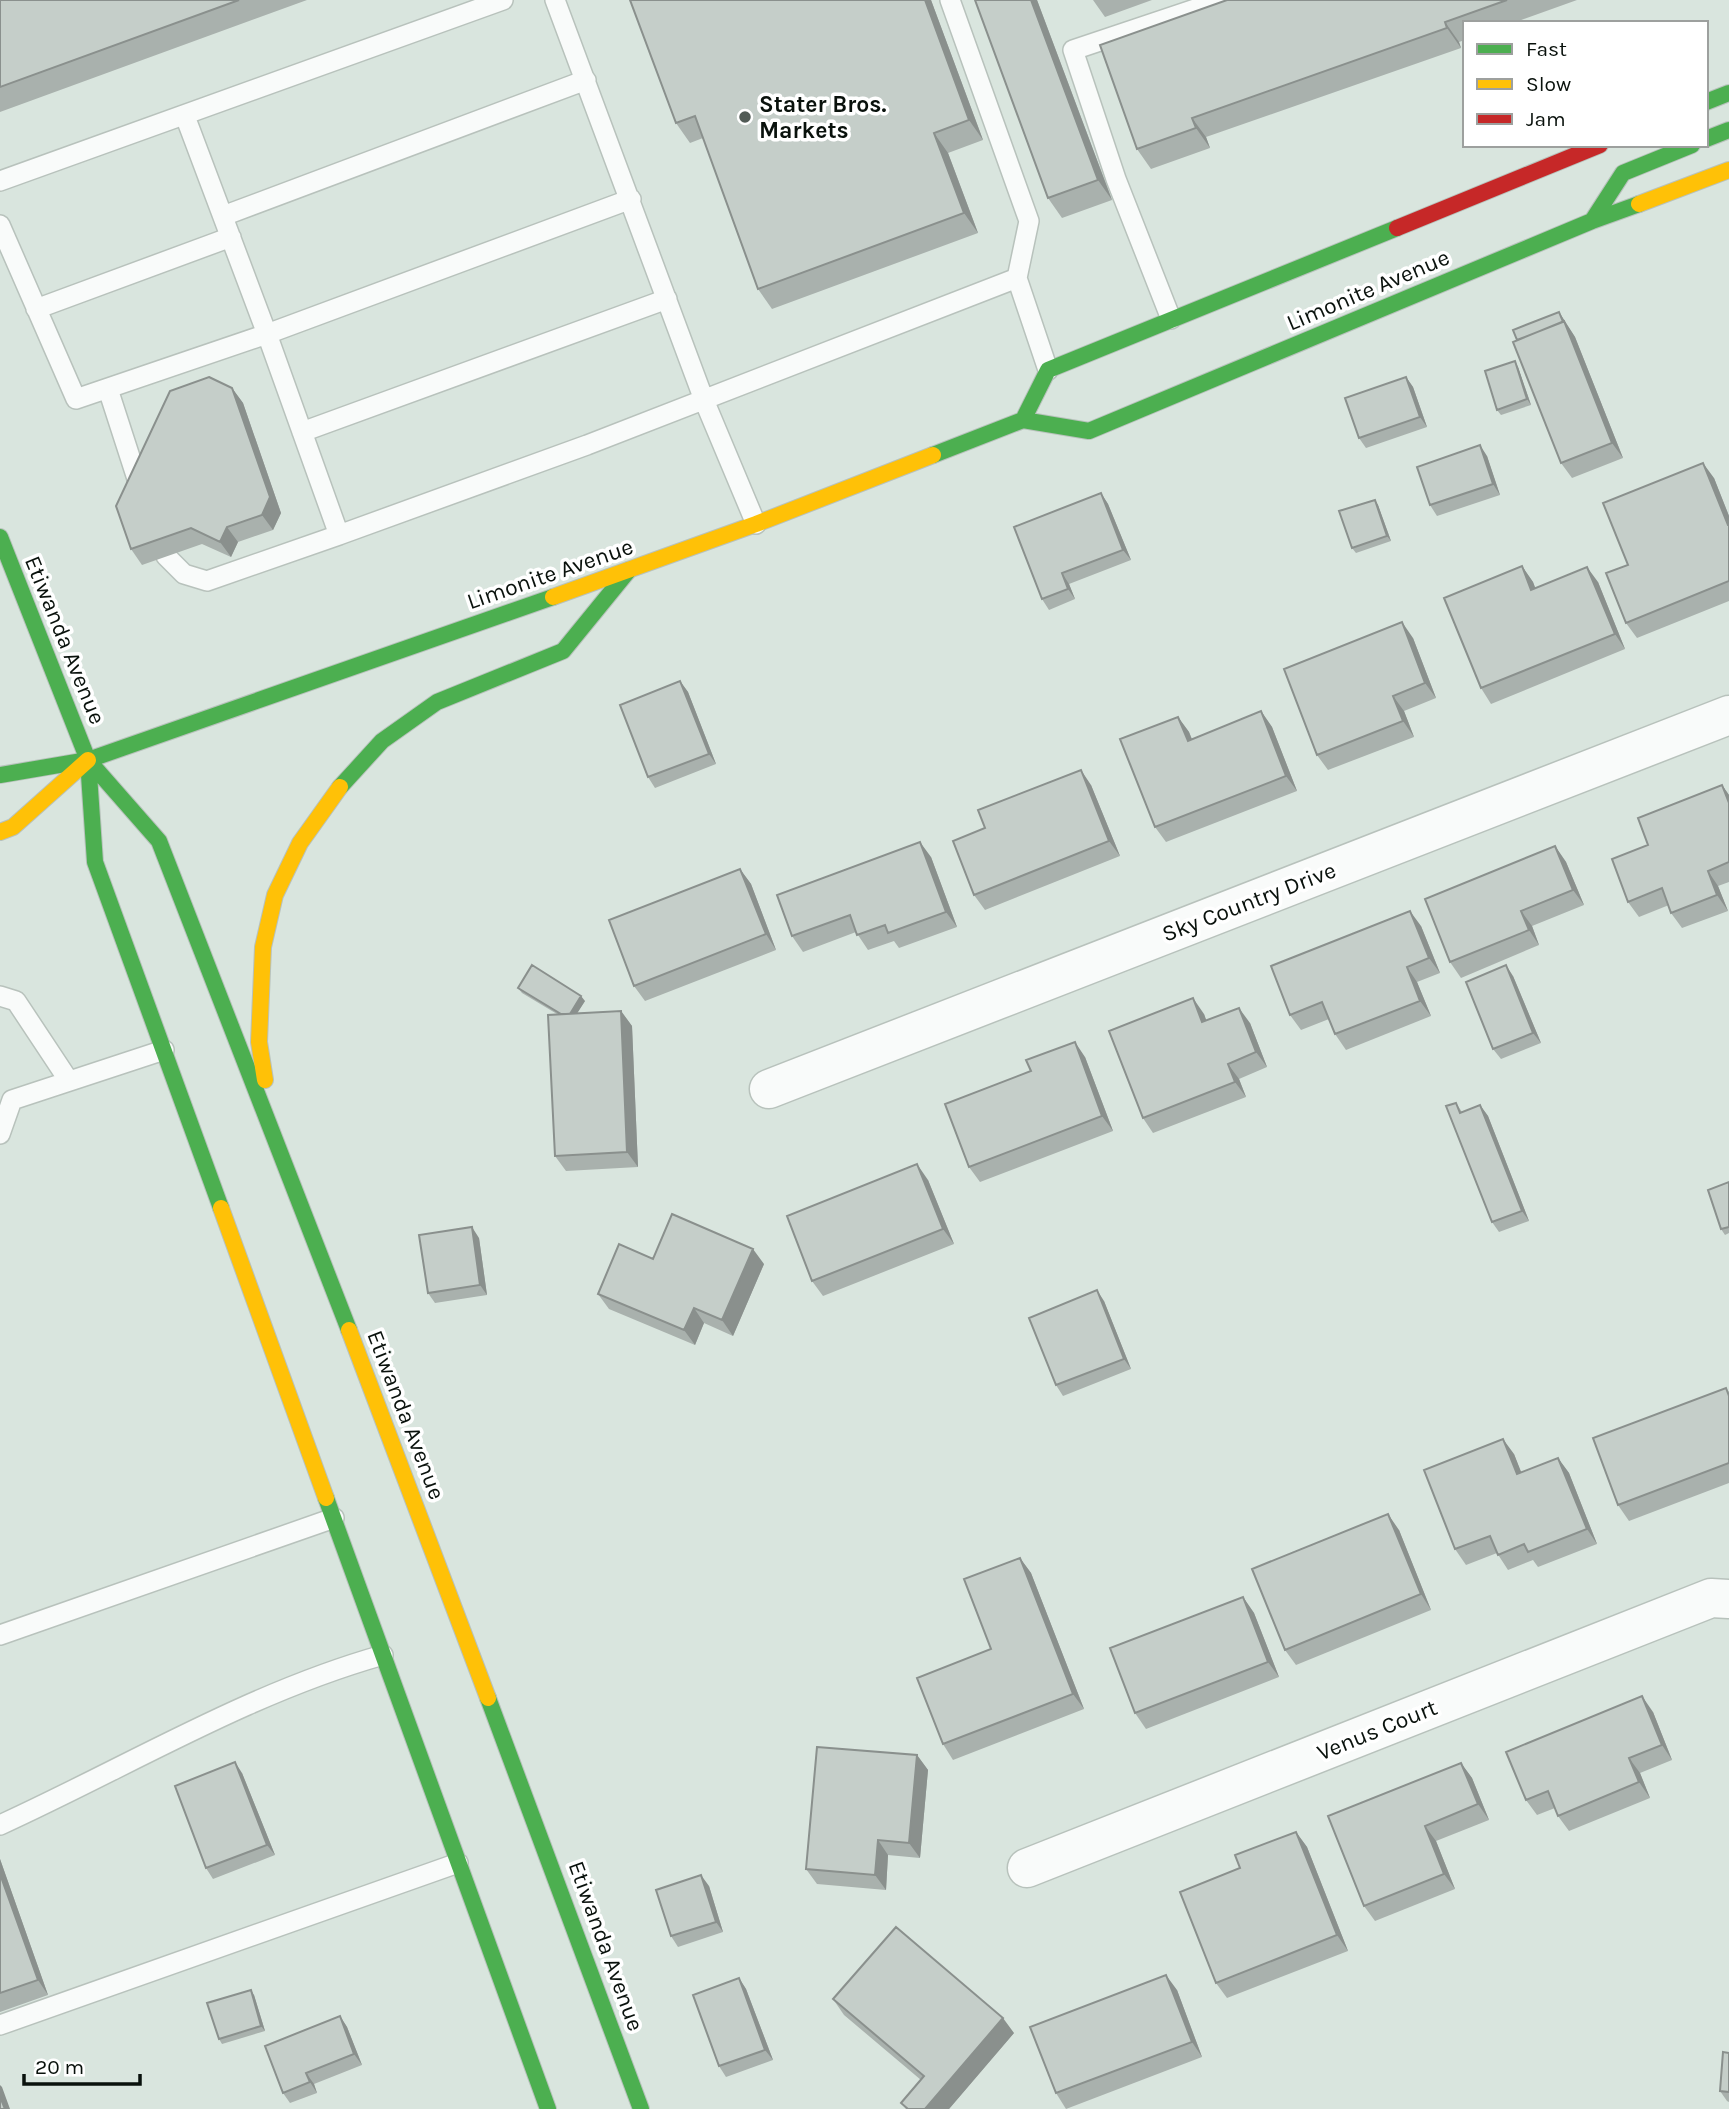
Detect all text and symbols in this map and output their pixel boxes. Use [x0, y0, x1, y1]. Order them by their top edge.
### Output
legend [1463, 21, 1708, 147]
text: Fast [1526, 37, 1567, 61]
text: Slow [1526, 72, 1571, 96]
place label: Stater Bros. Markets [759, 91, 886, 144]
text: Jam [1526, 107, 1566, 131]
marker: Stater Bros. Markets [737, 109, 753, 125]
street label: Limonite Avenue [1283, 244, 1453, 336]
street label: Limonite Avenue [463, 533, 637, 615]
street label: Etiwanda Avenue [19, 552, 111, 728]
street label: Sky Country Drive [1158, 856, 1340, 948]
street label: Etiwanda Avenue [361, 1327, 451, 1503]
street label: Venus Court [1313, 1694, 1441, 1766]
street label: Etiwanda Avenue [563, 1857, 649, 2035]
scale bar [24, 2042, 140, 2086]
text: 20 m [35, 2055, 84, 2079]

